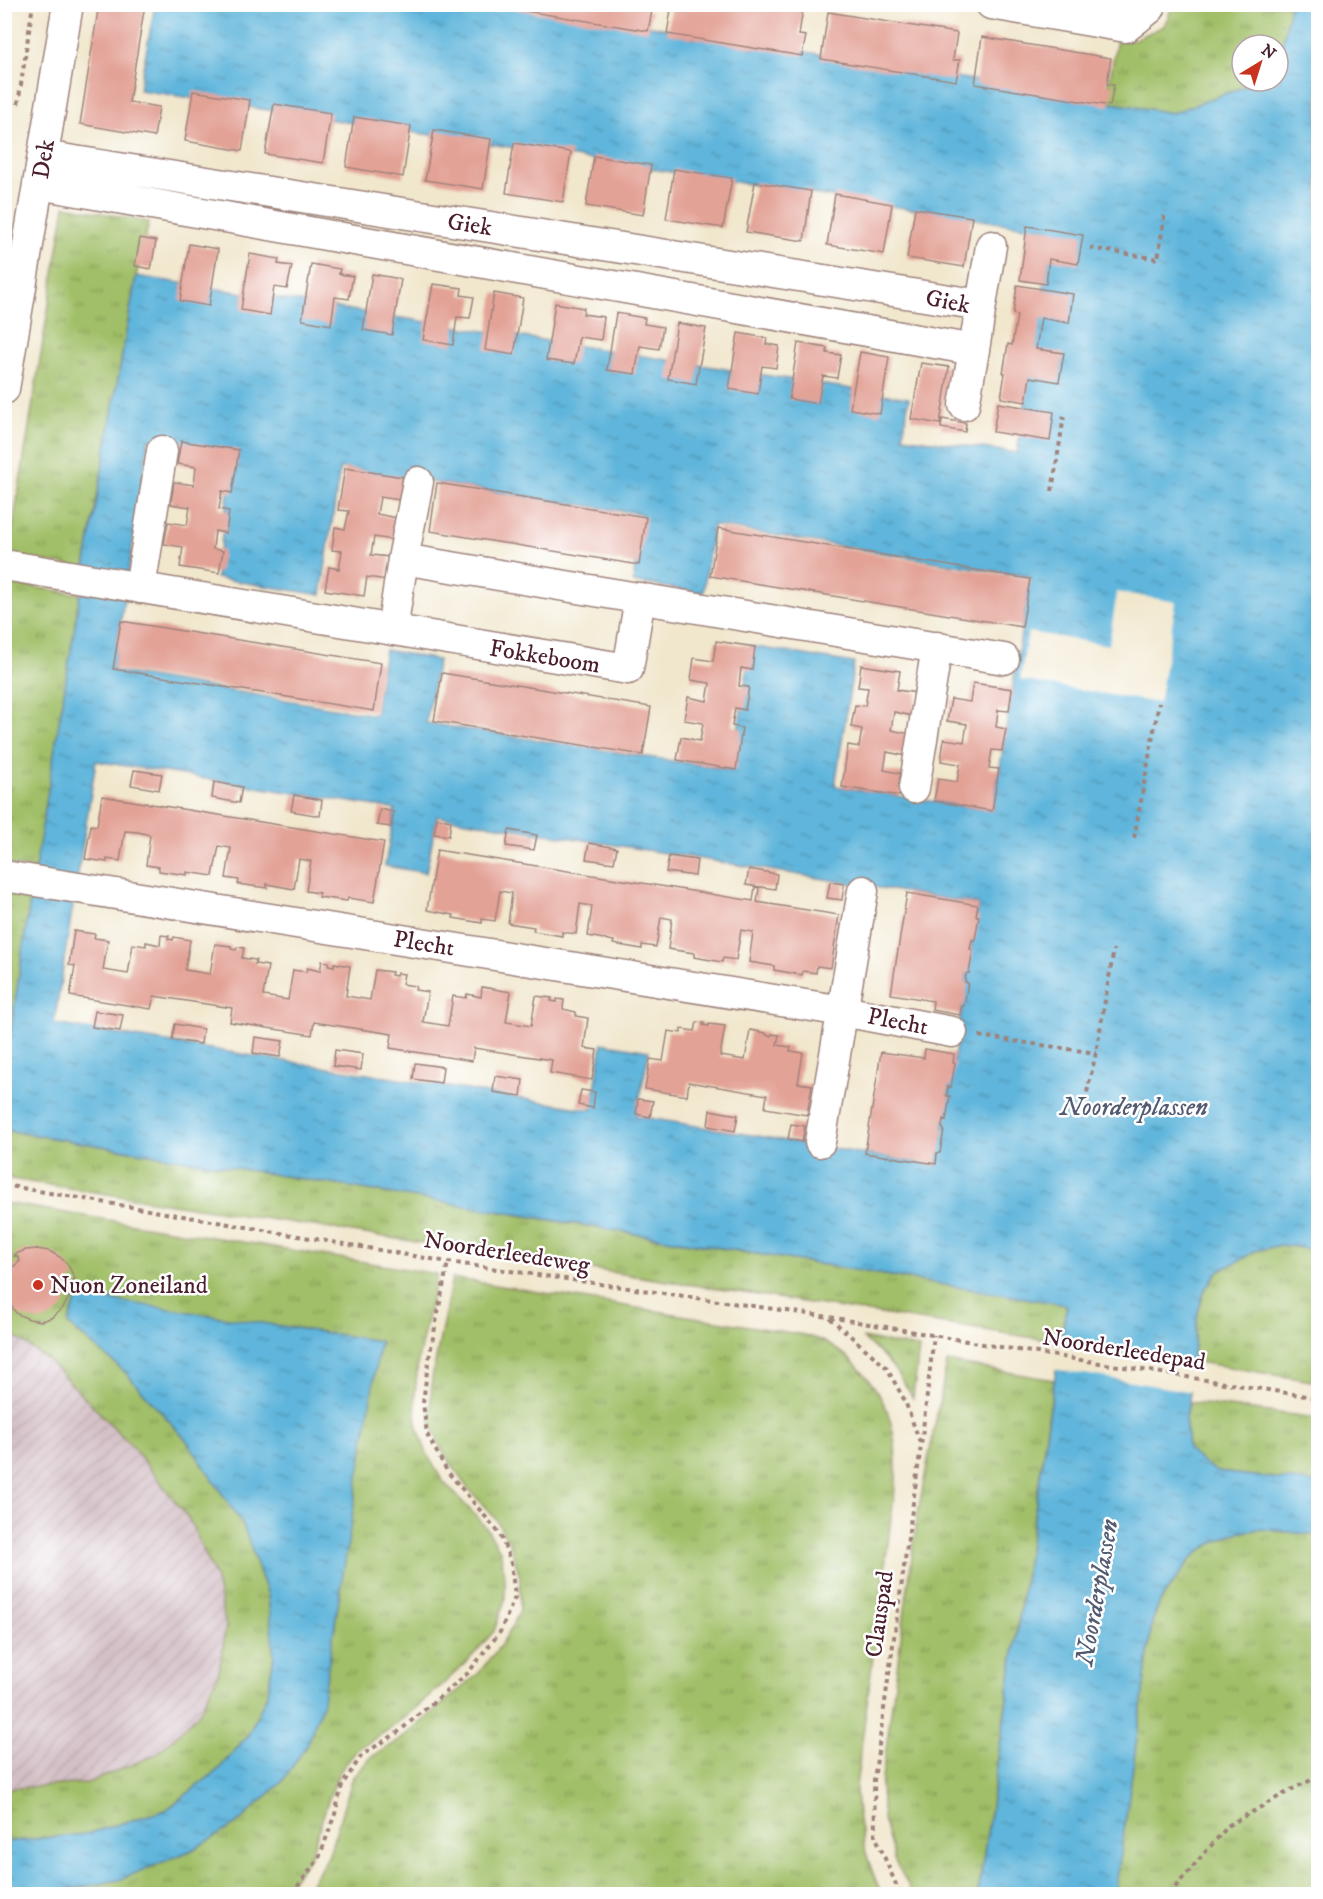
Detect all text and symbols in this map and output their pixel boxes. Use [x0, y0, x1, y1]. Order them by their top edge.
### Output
north arrow [1230, 33, 1290, 93]
text: N [1257, 40, 1280, 64]
street label: Dek [26, 137, 62, 181]
street label: Giek [445, 207, 494, 243]
street label: Giek [923, 283, 973, 321]
street label: Fokkeboom [487, 633, 602, 681]
street label: Plecht [391, 924, 457, 964]
street label: Plecht [865, 1001, 931, 1043]
water label: Noorderplassen [1058, 1091, 1208, 1124]
street label: Noorderleedeweg [422, 1225, 592, 1281]
place label: Nuon Zoneiland [50, 1271, 208, 1301]
marker: Nuon Zoneiland [31, 1278, 45, 1292]
street label: Noorderleedepad [1040, 1322, 1208, 1378]
water label: Noorderplassen [1068, 1517, 1127, 1670]
street label: Clauspad [859, 1569, 901, 1659]

